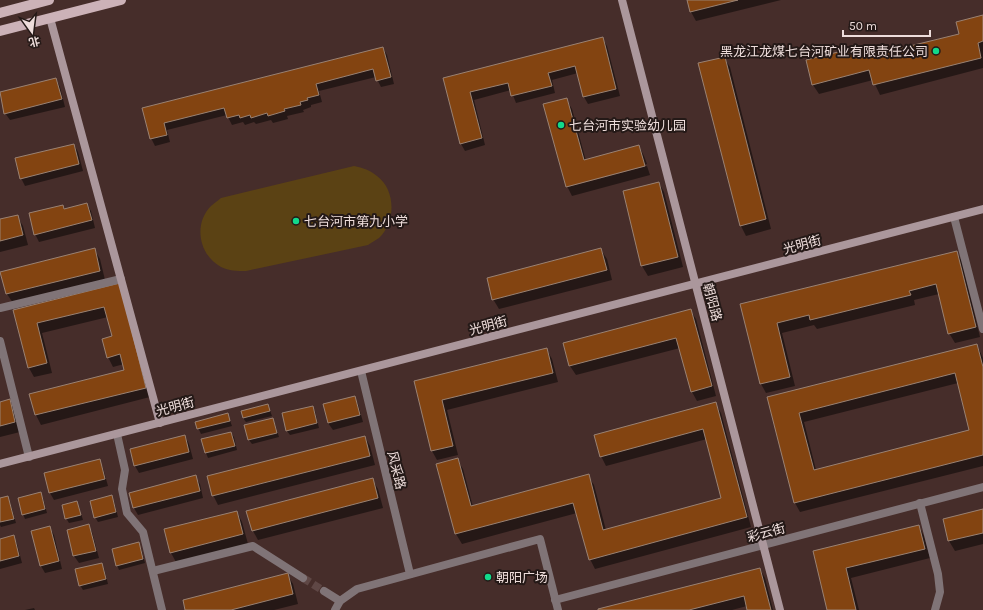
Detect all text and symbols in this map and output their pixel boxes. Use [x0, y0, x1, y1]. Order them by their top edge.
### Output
north arrow [12, 12, 52, 52]
scale bar [843, 12, 930, 38]
text: 50 m [849, 19, 877, 33]
text: 北 [27, 34, 41, 49]
place label: 黑龙江龙煤七台河矿业有限责任公司 [720, 44, 928, 59]
marker: 黑龙江龙煤七台河矿业有限责任公司 [931, 46, 941, 56]
place label: 七台河市实验幼儿园 [569, 118, 686, 133]
marker: 七台河市实验幼儿园 [556, 120, 566, 130]
place label: 七台河市第九小学 [304, 214, 408, 229]
marker: 七台河市第九小学 [291, 216, 301, 226]
street label: 光明街 [781, 232, 823, 257]
street label: 朝阳路 [700, 281, 725, 323]
street label: 光明街 [467, 313, 509, 338]
street label: 光明街 [154, 394, 196, 419]
street label: 风采路 [385, 449, 409, 491]
street label: 彩云街 [745, 520, 787, 545]
place label: 朝阳广场 [496, 570, 548, 585]
marker: 朝阳广场 [483, 572, 493, 582]

